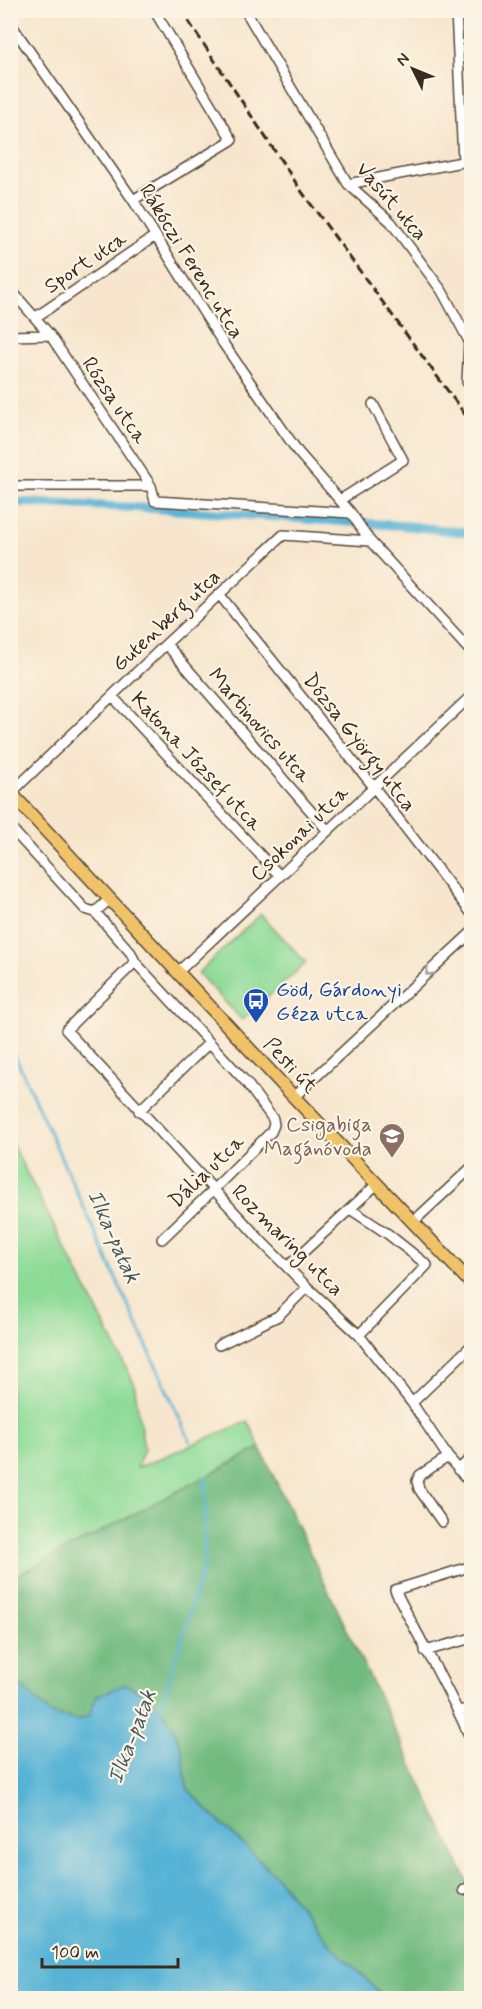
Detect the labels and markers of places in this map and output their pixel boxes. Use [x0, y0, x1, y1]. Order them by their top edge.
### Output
place label: Göd, Gárdonyi Géza utca [276, 976, 402, 1028]
bus stop icon: Göd, Gárdonyi Géza utca [241, 986, 271, 1024]
place label: Csigabiga Magánóvoda [264, 1111, 372, 1165]
school or university icon: Csigabiga Magánóvoda [377, 1121, 407, 1159]

